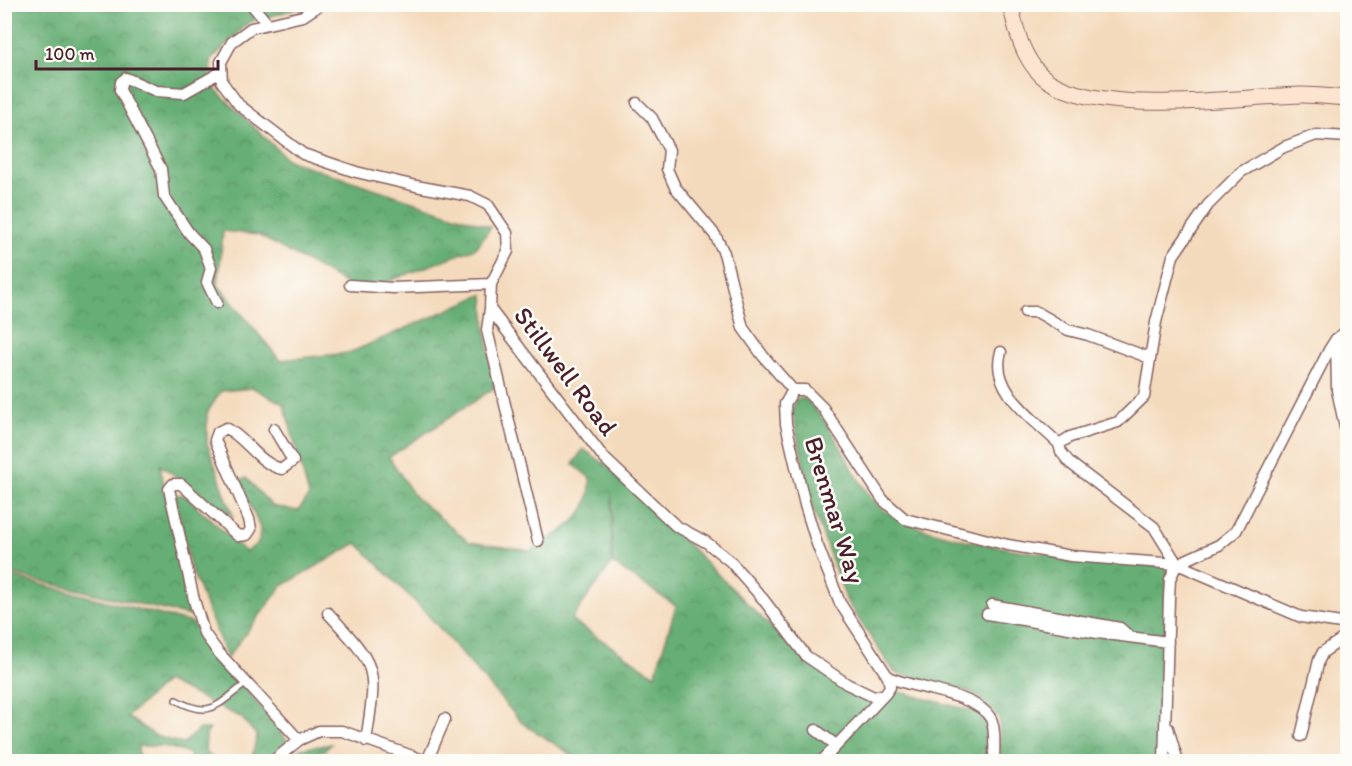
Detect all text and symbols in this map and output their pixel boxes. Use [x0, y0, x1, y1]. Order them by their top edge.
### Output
scale bar [36, 33, 218, 71]
text: 100 m [45, 43, 95, 65]
street label: Stillwell Road [507, 300, 625, 442]
street label: Brenmar Way [797, 433, 873, 587]

